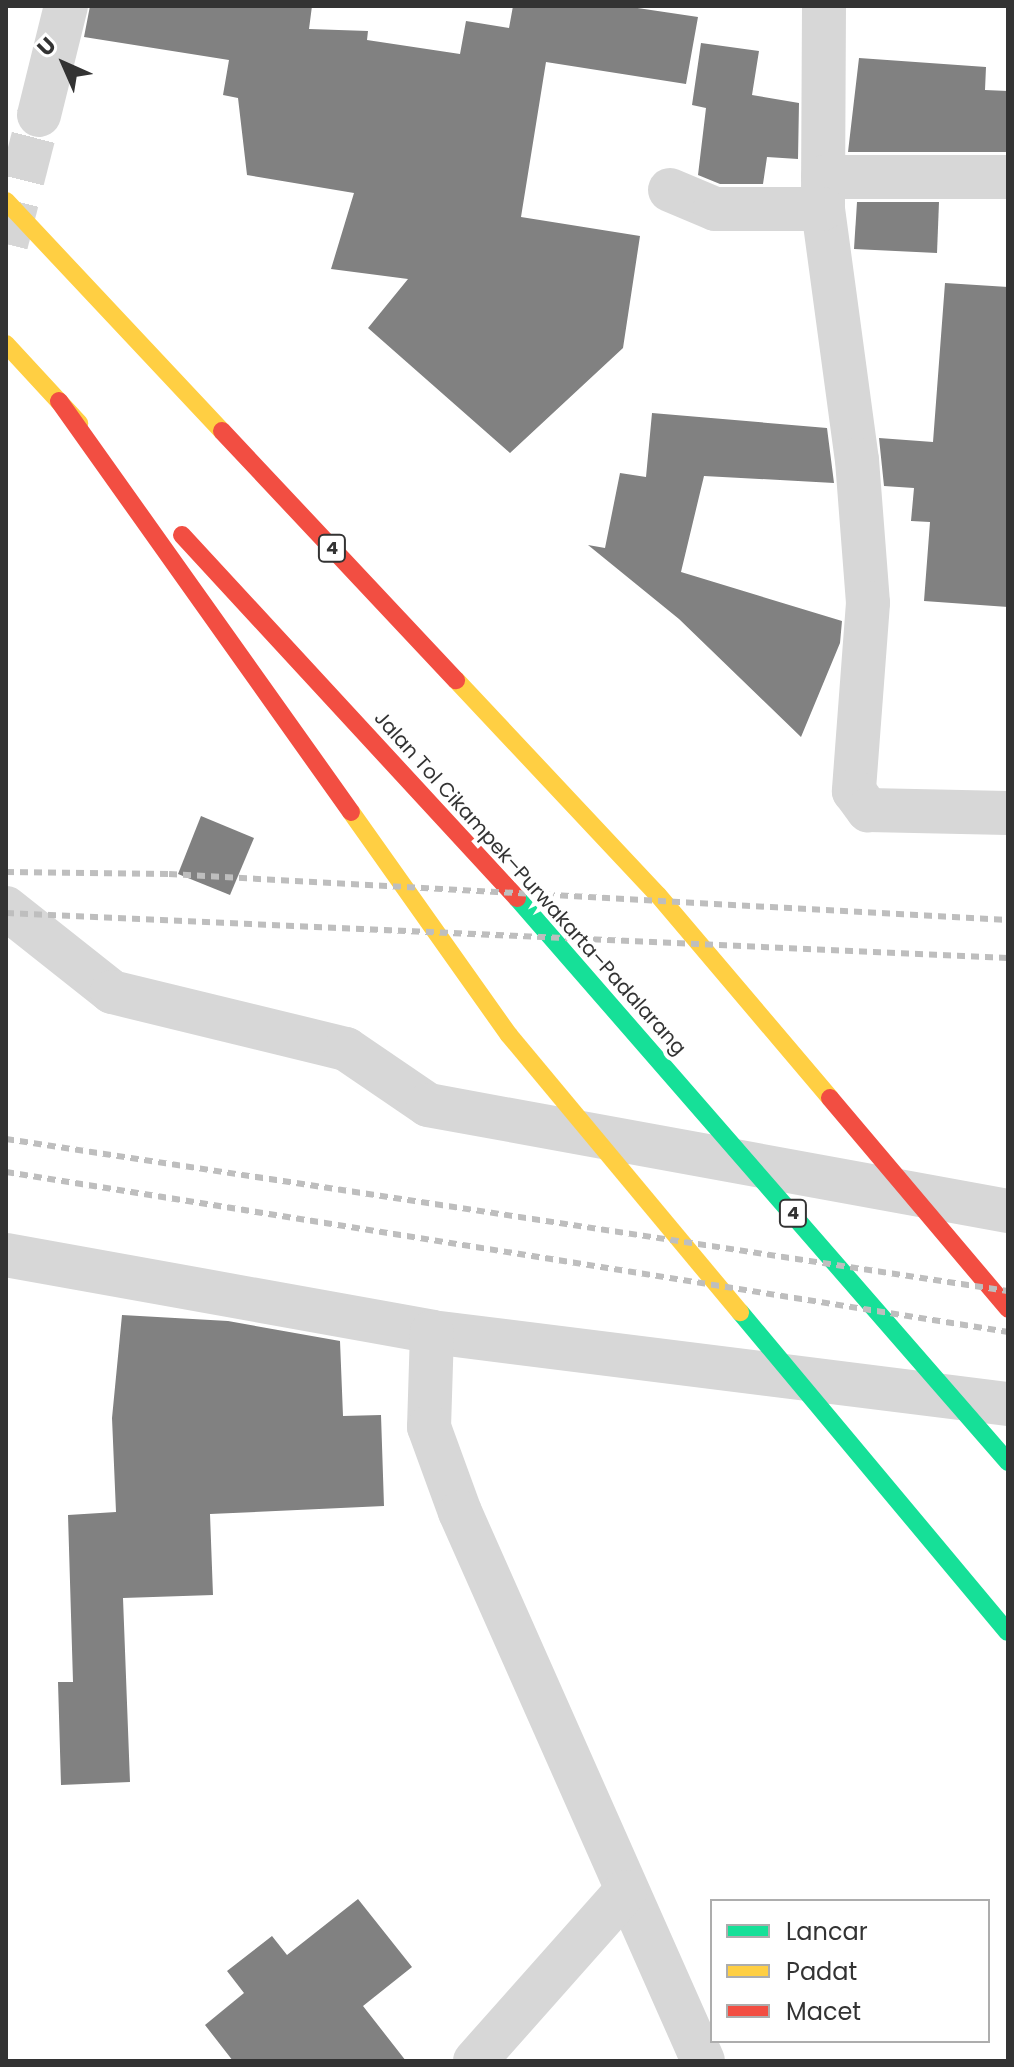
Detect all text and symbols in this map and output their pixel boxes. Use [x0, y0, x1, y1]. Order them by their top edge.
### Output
north arrow [24, 24, 104, 104]
text: U [30, 30, 63, 63]
road number: 4 [316, 534, 348, 562]
street label: Jalan Tol Cikampek–Purwakarta–Padalarang [369, 706, 691, 1060]
road number: 4 [777, 1199, 809, 1227]
legend [710, 1899, 990, 2043]
text: Lancar [786, 1915, 868, 1948]
text: Padat [786, 1955, 857, 1988]
text: Macet [786, 1995, 861, 2028]

